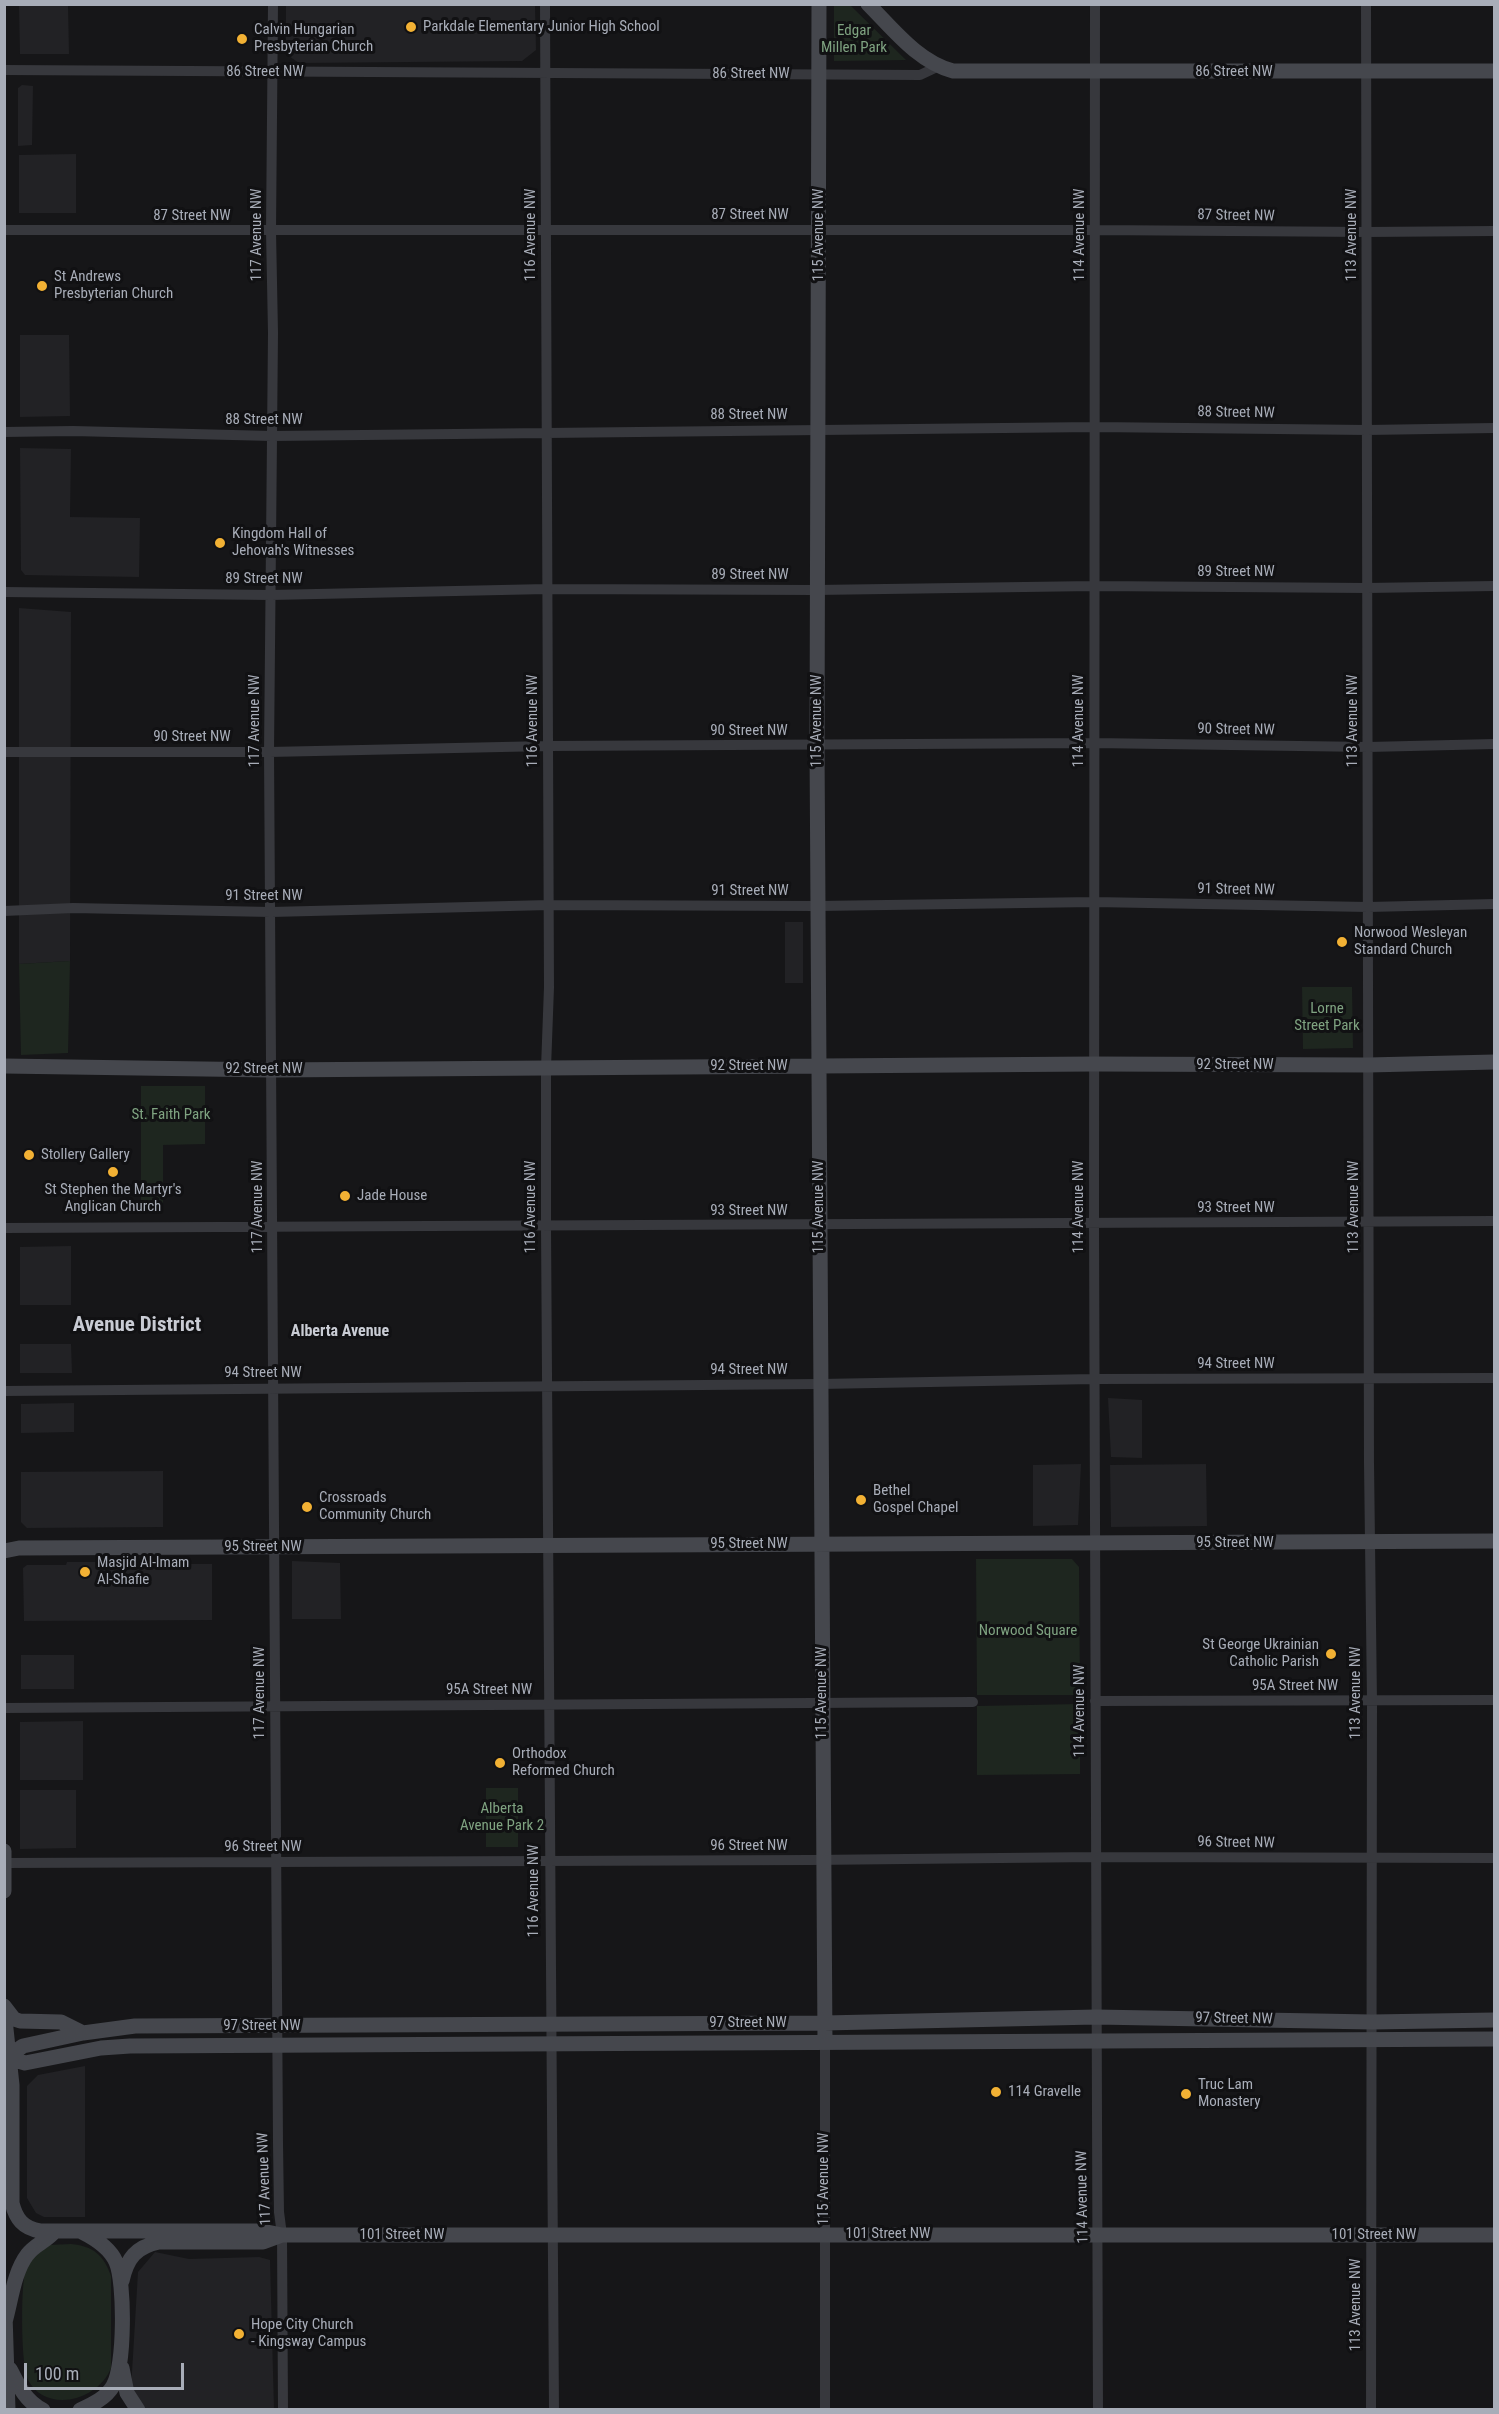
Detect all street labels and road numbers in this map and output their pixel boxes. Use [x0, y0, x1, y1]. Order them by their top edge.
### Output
street label: 86 Street NW [226, 63, 304, 81]
street label: 86 Street NW [1195, 63, 1273, 81]
street label: 86 Street NW [712, 65, 790, 83]
street label: 117 Avenue NW [248, 188, 266, 282]
street label: 116 Avenue NW [522, 188, 540, 282]
street label: 115 Avenue NW [810, 188, 828, 282]
street label: 114 Avenue NW [1071, 188, 1089, 282]
street label: 113 Avenue NW [1343, 188, 1361, 282]
street label: 87 Street NW [711, 206, 789, 224]
street label: 87 Street NW [1197, 206, 1275, 226]
street label: 87 Street NW [153, 207, 231, 225]
street label: 88 Street NW [1197, 403, 1275, 423]
street label: 88 Street NW [710, 406, 788, 424]
street label: 88 Street NW [225, 411, 303, 429]
street label: 89 Street NW [1197, 563, 1275, 581]
street label: 89 Street NW [711, 566, 789, 584]
street label: 89 Street NW [225, 570, 303, 588]
street label: 117 Avenue NW [246, 674, 264, 768]
street label: 116 Avenue NW [524, 674, 542, 768]
street label: 115 Avenue NW [808, 674, 826, 768]
street label: 114 Avenue NW [1070, 674, 1088, 768]
street label: 113 Avenue NW [1344, 674, 1362, 768]
street label: 90 Street NW [1197, 720, 1275, 740]
street label: 90 Street NW [710, 722, 788, 740]
street label: 90 Street NW [153, 728, 231, 746]
street label: 91 Street NW [1197, 880, 1275, 900]
street label: 91 Street NW [711, 882, 789, 900]
street label: 91 Street NW [225, 887, 303, 905]
street label: 92 Street NW [1196, 1056, 1274, 1074]
street label: 92 Street NW [710, 1057, 788, 1075]
street label: 92 Street NW [225, 1060, 303, 1078]
street label: 117 Avenue NW [249, 1160, 267, 1254]
street label: 116 Avenue NW [522, 1160, 540, 1254]
street label: 115 Avenue NW [810, 1160, 828, 1254]
street label: 114 Avenue NW [1070, 1160, 1088, 1254]
street label: 113 Avenue NW [1345, 1160, 1363, 1254]
street label: 93 Street NW [1197, 1199, 1275, 1217]
street label: 93 Street NW [710, 1202, 788, 1220]
street label: 94 Street NW [1197, 1355, 1275, 1373]
street label: 94 Street NW [710, 1361, 788, 1379]
street label: 94 Street NW [224, 1364, 302, 1382]
street label: 95 Street NW [1196, 1534, 1274, 1552]
street label: 95 Street NW [710, 1535, 788, 1553]
street label: 95 Street NW [224, 1538, 302, 1556]
street label: 117 Avenue NW [251, 1646, 269, 1740]
street label: 115 Avenue NW [813, 1646, 831, 1740]
street label: 113 Avenue NW [1347, 1646, 1365, 1740]
street label: 114 Avenue NW [1071, 1664, 1089, 1758]
street label: 95A Street NW [1252, 1677, 1338, 1695]
street label: 95A Street NW [446, 1681, 532, 1699]
street label: 96 Street NW [1197, 1833, 1275, 1853]
street label: 96 Street NW [710, 1837, 788, 1855]
street label: 96 Street NW [224, 1838, 302, 1856]
street label: 116 Avenue NW [525, 1844, 543, 1938]
street label: 97 Street NW [1195, 2009, 1273, 2029]
street label: 97 Street NW [709, 2014, 787, 2032]
street label: 97 Street NW [223, 2017, 301, 2035]
street label: 117 Avenue NW [254, 2132, 276, 2226]
street label: 115 Avenue NW [815, 2132, 833, 2226]
street label: 114 Avenue NW [1073, 2150, 1093, 2244]
street label: 101 Street NW [846, 2225, 930, 2243]
street label: 101 Street NW [360, 2226, 444, 2244]
street label: 101 Street NW [1332, 2226, 1416, 2244]
street label: 113 Avenue NW [1347, 2258, 1365, 2352]

